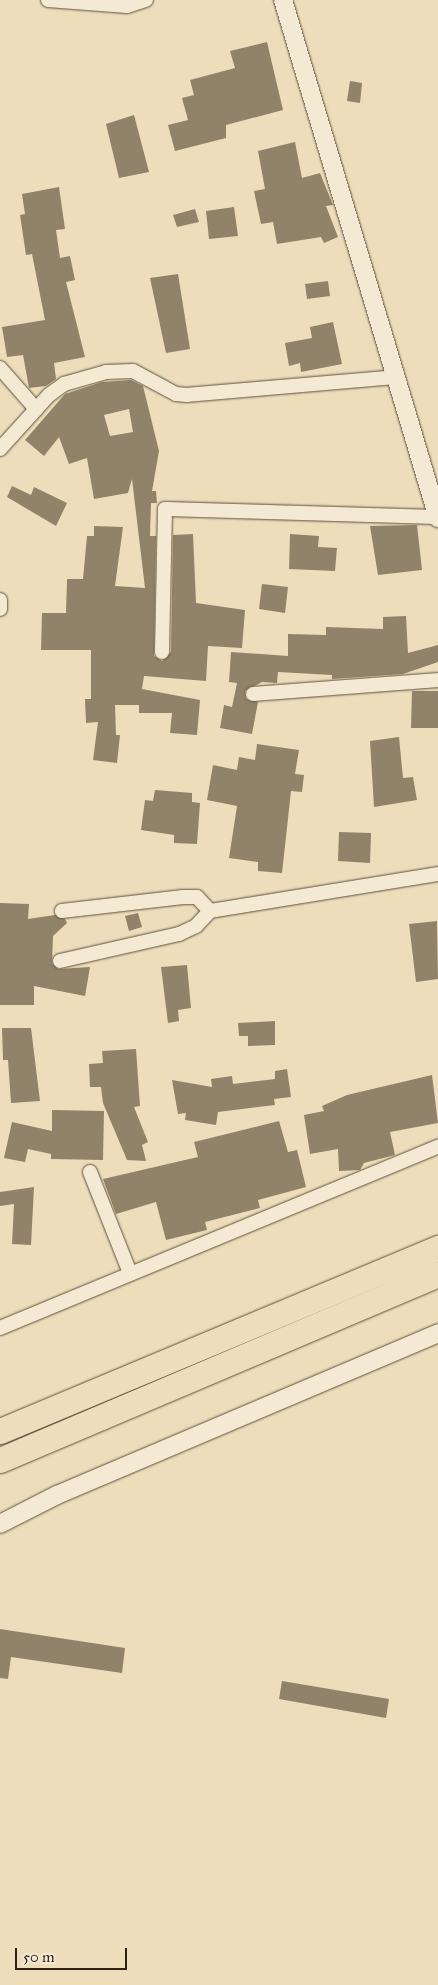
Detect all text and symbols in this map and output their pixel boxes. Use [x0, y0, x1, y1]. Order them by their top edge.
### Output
scale bar [18, 1938, 130, 1970]
text: 50 m [23, 1948, 55, 1966]

